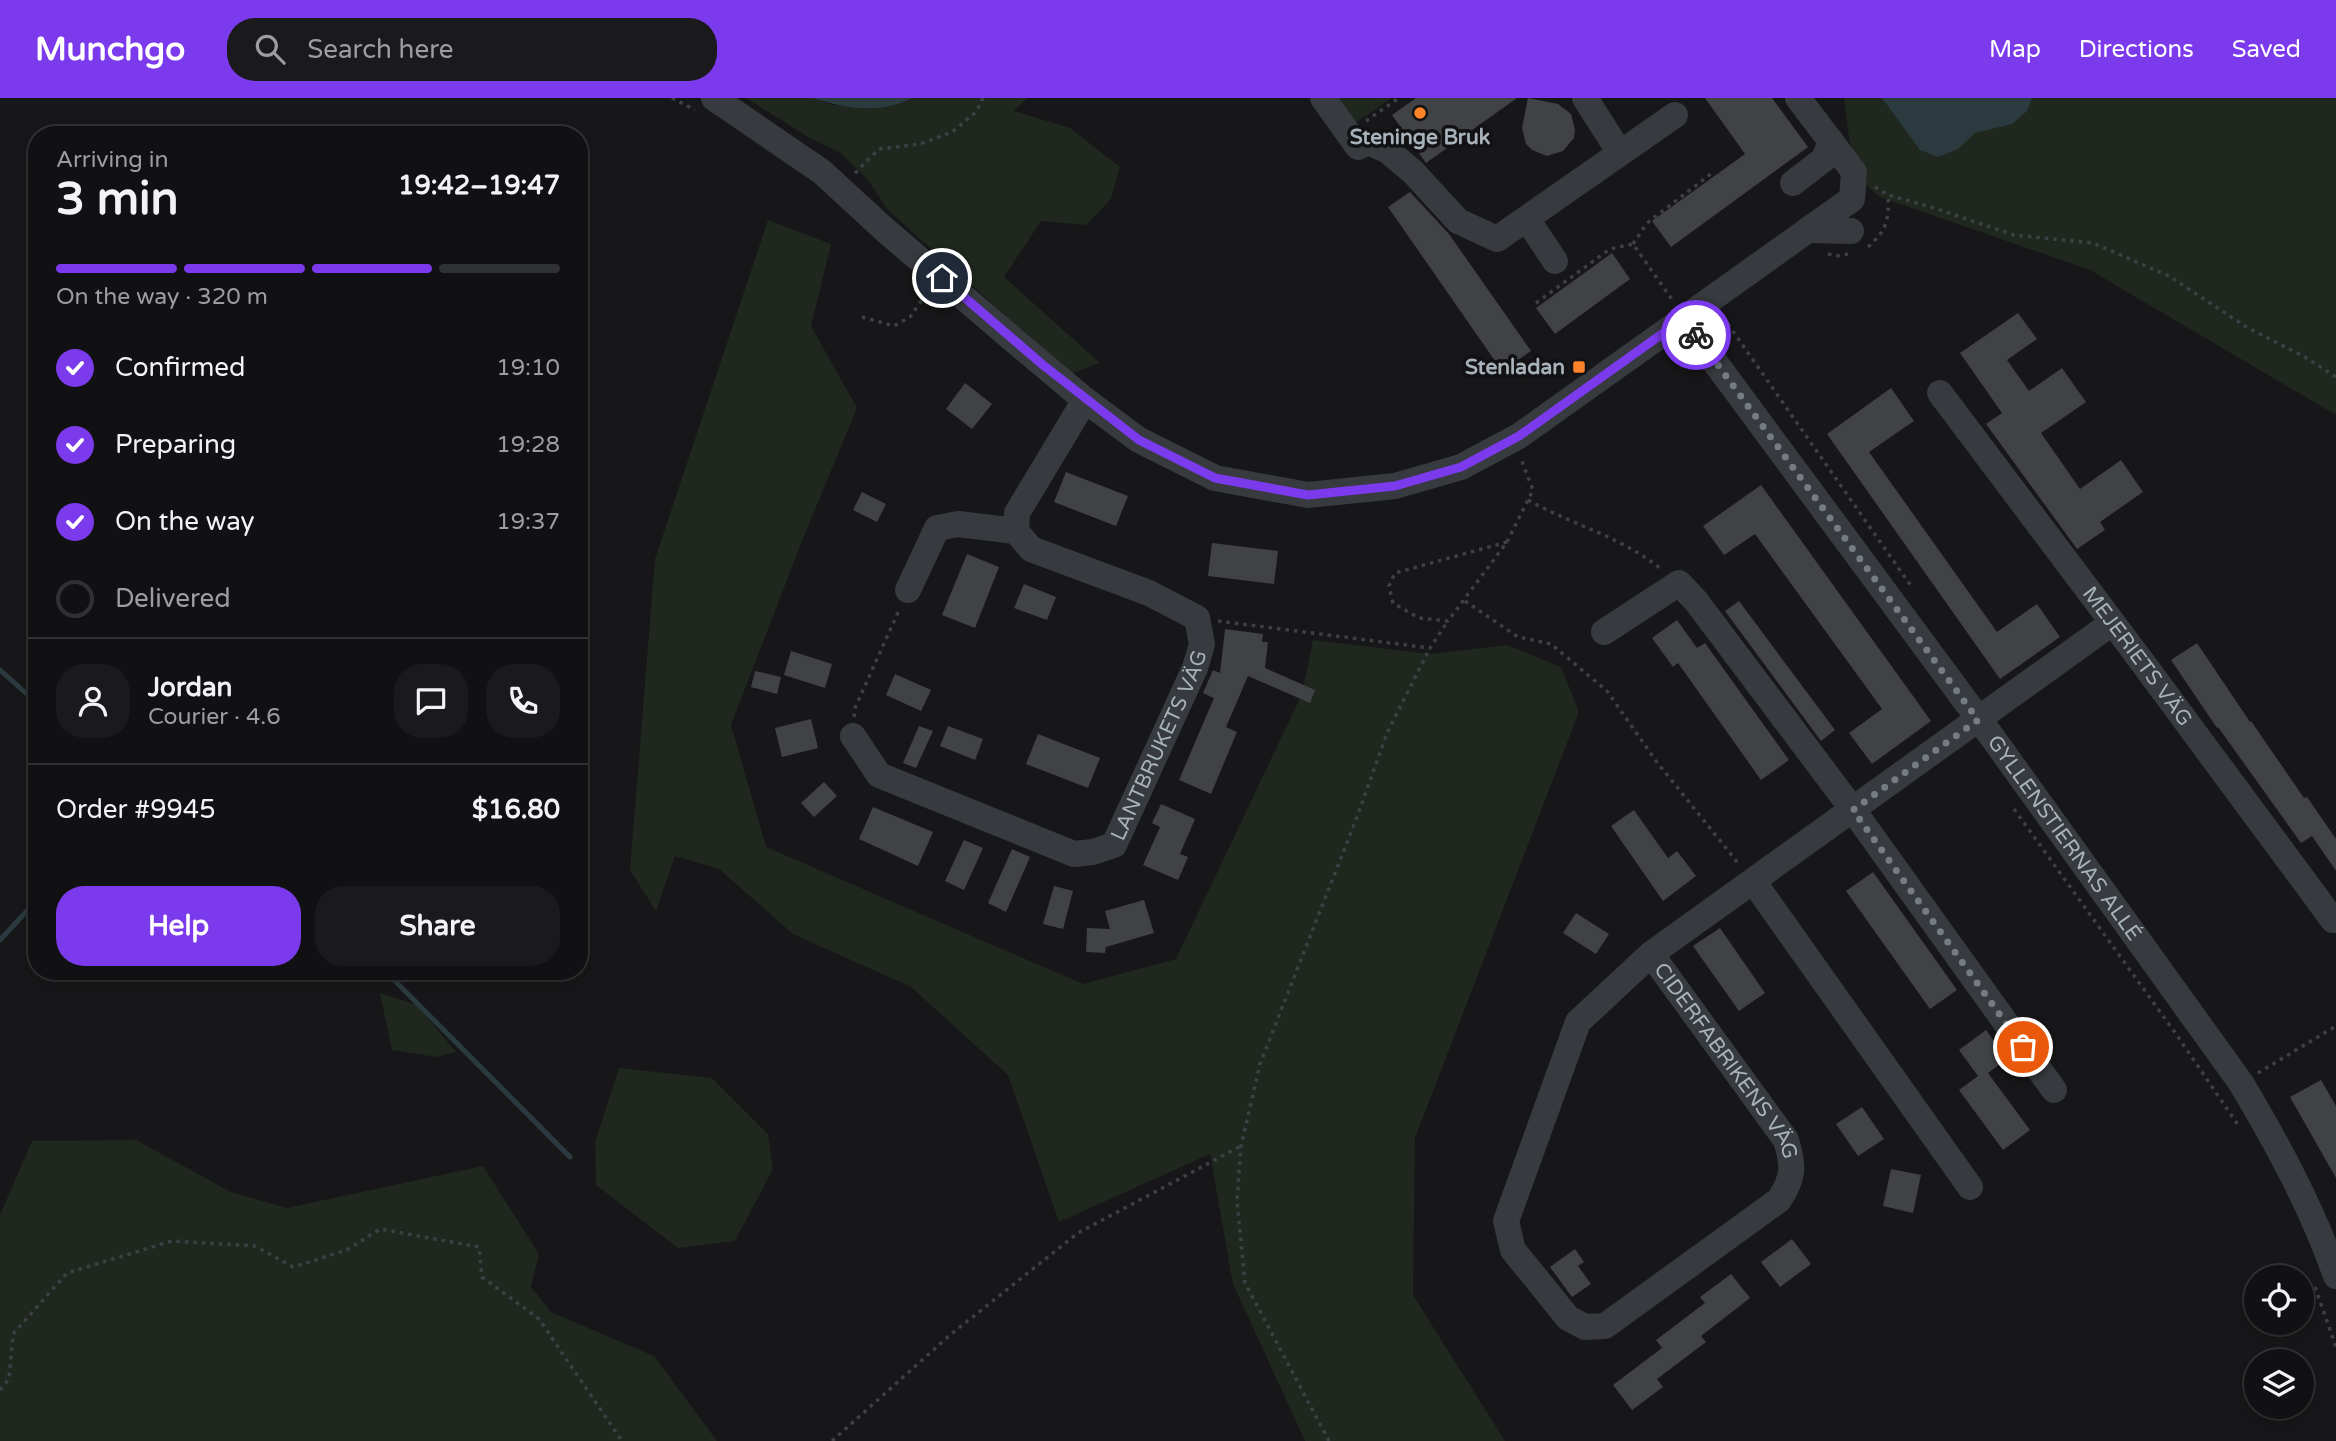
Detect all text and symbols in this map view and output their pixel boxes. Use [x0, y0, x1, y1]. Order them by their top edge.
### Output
search box [227, 18, 717, 81]
text: Munchgo [35, 30, 185, 69]
icon: search [251, 30, 289, 68]
text: Search here [307, 34, 453, 65]
text: Map [1989, 35, 2041, 64]
text: Directions [2079, 35, 2194, 64]
text: Saved [2232, 35, 2301, 64]
marker: Steninge Bruk [1412, 105, 1428, 121]
place label: Steninge Bruk [1350, 125, 1491, 150]
text: Arriving in [56, 146, 169, 174]
text: 19:42–19:47 [398, 170, 560, 201]
text: 3 min [56, 172, 179, 227]
pin [912, 248, 972, 308]
icon: home [923, 259, 961, 297]
text: On the way · 320 m [56, 283, 268, 311]
courier [1661, 300, 1731, 370]
icon: bike [1677, 316, 1715, 354]
icon: check [56, 349, 94, 387]
text: Confirmed [115, 352, 245, 383]
text: 19:10 [496, 354, 560, 382]
place label: Stenladan [1465, 355, 1565, 380]
marker: Stenladan [1571, 359, 1587, 375]
icon: check [56, 426, 94, 464]
text: Preparing [115, 429, 236, 460]
text: 19:28 [496, 431, 560, 459]
icon: check [56, 503, 94, 541]
text: On the way [115, 506, 255, 537]
text: 19:37 [496, 508, 560, 536]
street label: MEJERIETS VÄG [2077, 582, 2198, 731]
text: Delivered [115, 583, 231, 614]
street label: LANTBRUKETS VÄG [1105, 647, 1212, 844]
button: person [56, 664, 130, 738]
button: chat [394, 664, 468, 738]
button: phone [486, 664, 560, 738]
text: Jordan [148, 672, 232, 703]
text: Courier · 4.6 [148, 703, 281, 731]
street label: GYLLENSTIERNAS ALLÉ [1982, 730, 2147, 945]
text: Order #9945 [56, 794, 216, 825]
text: $16.80 [472, 794, 560, 825]
button: Help [56, 886, 301, 966]
button: Share [315, 886, 560, 966]
street label: CIDERFABRIKENS VÄG [1649, 957, 1803, 1161]
pin [1993, 1017, 2053, 1077]
icon: bag [2004, 1028, 2042, 1066]
map controls [2244, 1265, 2314, 1419]
button: locate [2244, 1265, 2314, 1335]
button: layers [2244, 1349, 2314, 1419]

